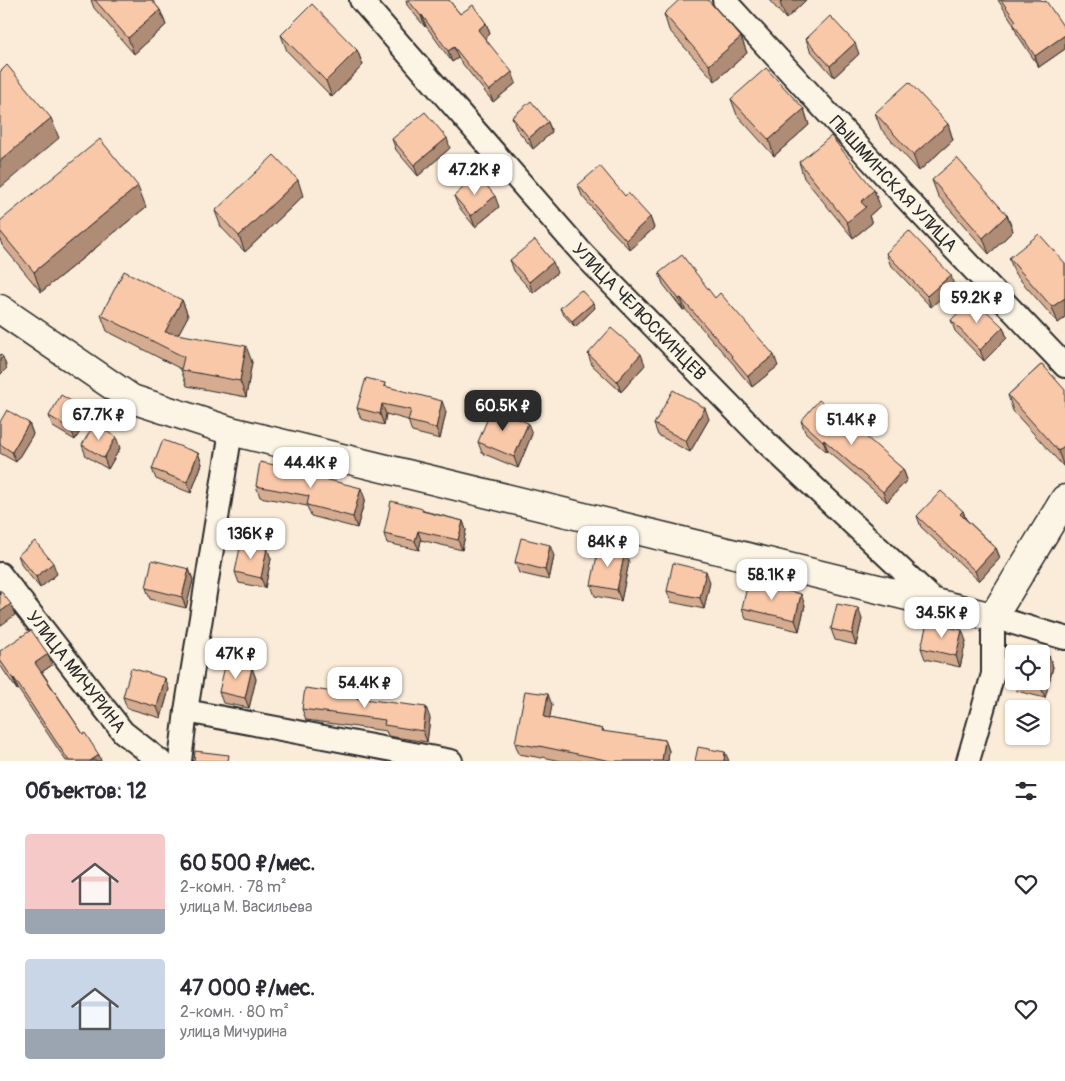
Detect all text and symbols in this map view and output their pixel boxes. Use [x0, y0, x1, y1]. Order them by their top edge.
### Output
street label: ПЫШМИНСКАЯ УЛИЦА [824, 111, 962, 257]
pin: 47.2K ₽ [429, 154, 521, 196]
text: 47.2K ₽ [449, 160, 501, 180]
street label: УЛИЦА ЧЕЛЮСКИНЦЕВ [567, 238, 711, 386]
pin: 59.2K ₽ [931, 282, 1023, 324]
text: 59.2K ₽ [951, 288, 1003, 308]
pin: 60.5K ₽ [457, 390, 549, 432]
text: 60.5K ₽ [475, 396, 531, 416]
pin: 67.7K ₽ [53, 398, 145, 441]
pin: 51.4K ₽ [806, 404, 898, 446]
text: 67.7K ₽ [73, 405, 125, 425]
text: 51.4K ₽ [827, 410, 877, 430]
pin: 44.4K ₽ [265, 446, 357, 489]
text: 44.4K ₽ [284, 453, 338, 473]
pin: 136K ₽ [210, 518, 292, 560]
text: 136K ₽ [227, 524, 275, 544]
pin: 84K ₽ [573, 526, 643, 568]
text: 84K ₽ [588, 532, 628, 552]
pin: 58.1K ₽ [726, 558, 818, 601]
text: 58.1K ₽ [747, 565, 797, 585]
pin: 34.5K ₽ [896, 596, 988, 639]
text: 34.5K ₽ [915, 603, 969, 623]
street label: УЛИЦА МИЧУРИНА [21, 606, 131, 738]
pin: 47K ₽ [201, 638, 271, 680]
text: 47K ₽ [216, 644, 256, 664]
map controls [1005, 645, 1050, 745]
button: locate [1005, 645, 1050, 690]
pin: 54.4K ₽ [319, 666, 411, 709]
text: 54.4K ₽ [338, 673, 392, 693]
button: layers [1005, 700, 1050, 745]
icon: filters [1012, 777, 1040, 805]
text: Объектов: 12 [25, 778, 147, 805]
text: 60 500 ₽/мес. [180, 850, 315, 877]
icon: home [65, 854, 125, 914]
icon: heart [1012, 870, 1040, 898]
text: 2-комн. · 78 m² [180, 877, 286, 897]
text: улица М. Васильева [180, 897, 313, 917]
text: 47 000 ₽/мес. [180, 975, 315, 1002]
icon: home [65, 979, 125, 1039]
icon: heart [1012, 995, 1040, 1023]
text: 2-комн. · 80 m² [180, 1002, 289, 1022]
text: улица Мичурина [180, 1022, 287, 1042]

